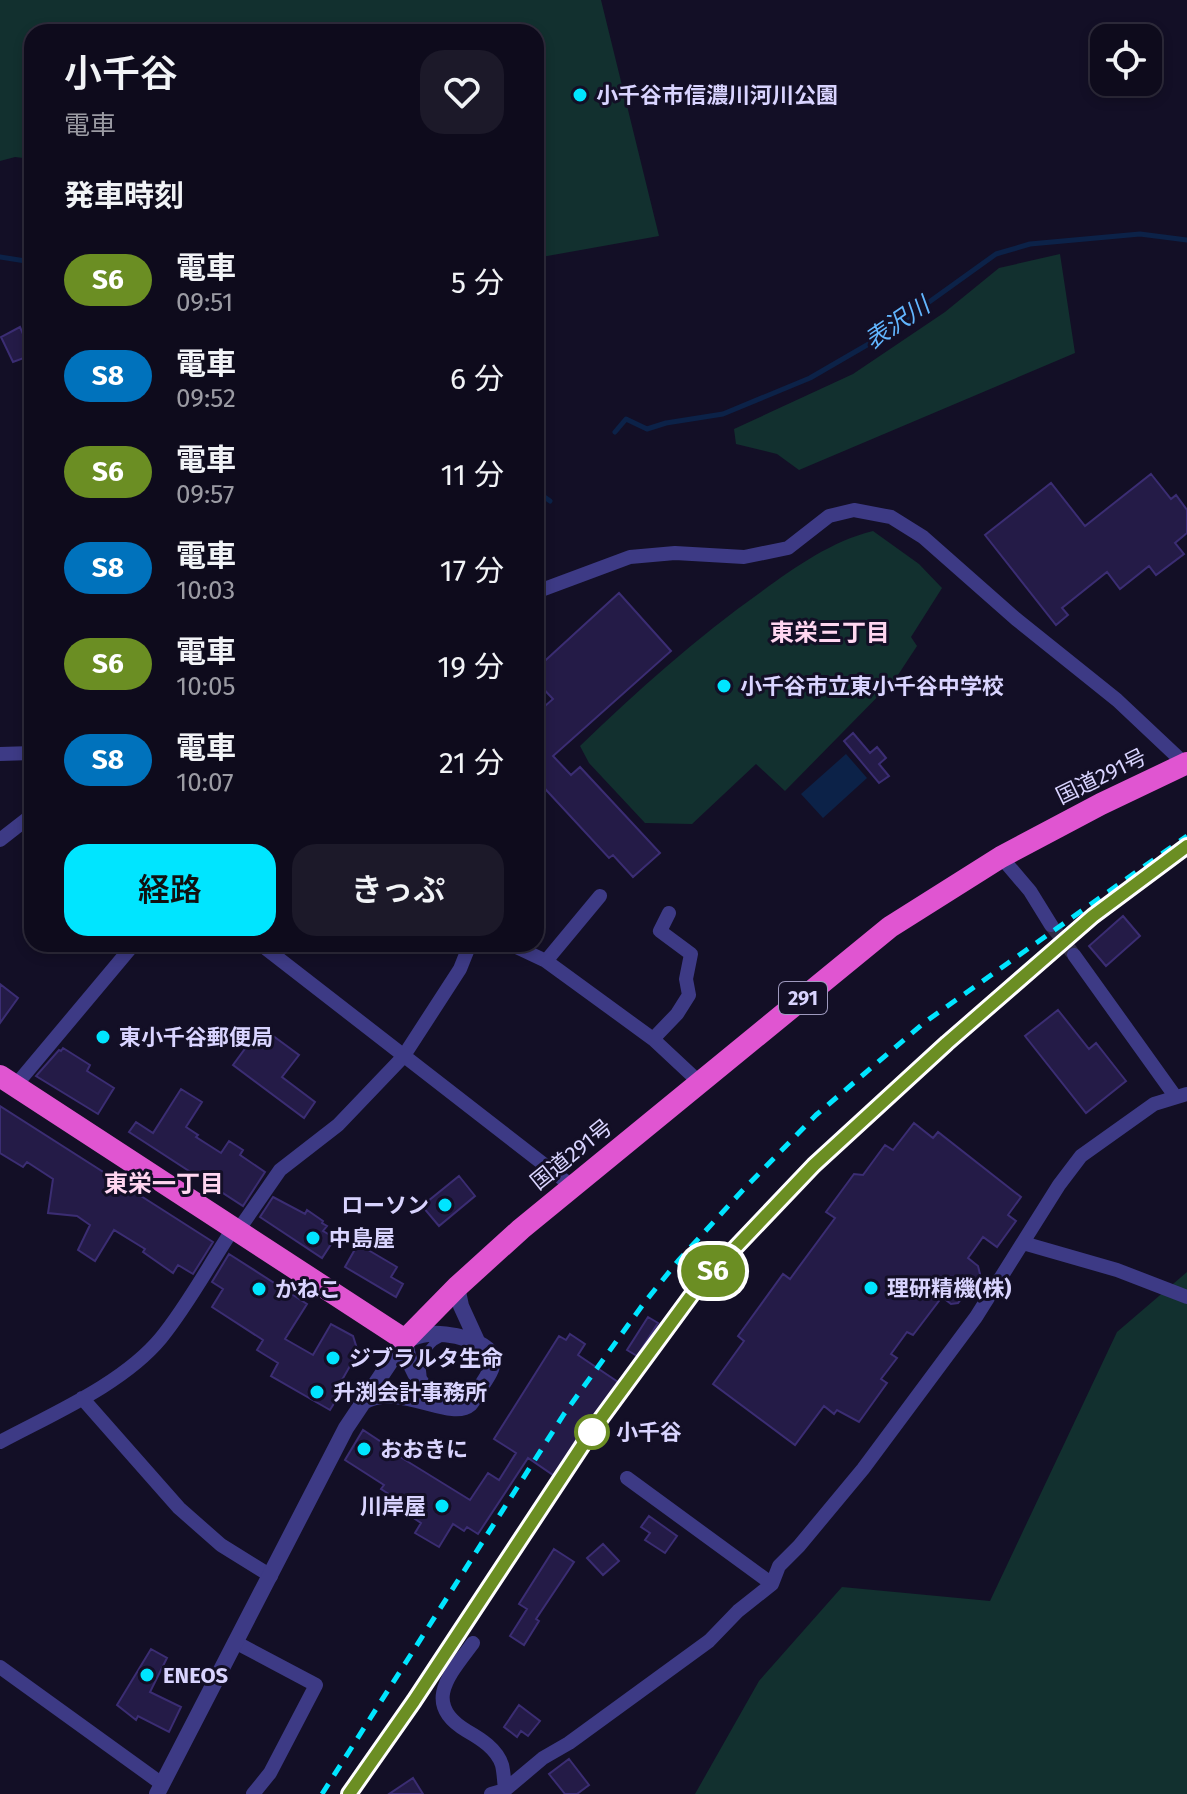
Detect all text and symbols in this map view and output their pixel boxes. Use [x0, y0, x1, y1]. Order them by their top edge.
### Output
map controls [1090, 24, 1162, 96]
button: locate [1090, 24, 1162, 96]
button: heart [420, 50, 504, 134]
text: 小千谷 [64, 51, 178, 97]
place label: 小千谷市信濃川河川公園 [596, 82, 838, 109]
marker: 小千谷市信濃川河川公園 [571, 86, 589, 104]
text: 電車 [64, 110, 116, 141]
text: 発車時刻 [64, 178, 184, 214]
text: 電車 [176, 250, 236, 286]
text: S6 [92, 263, 124, 296]
text: 5 分 [451, 265, 504, 301]
text: 09:51 [176, 287, 233, 318]
water label: 表沢川 [859, 290, 937, 355]
text: 電車 [176, 346, 236, 382]
text: S8 [92, 359, 124, 392]
text: 6 分 [450, 361, 504, 397]
text: 09:52 [176, 383, 236, 414]
text: 電車 [176, 442, 236, 478]
text: S6 [92, 455, 124, 488]
text: 11 分 [440, 457, 504, 493]
text: 09:57 [176, 479, 234, 510]
text: 電車 [176, 538, 236, 574]
text: S8 [92, 551, 124, 584]
text: 17 分 [440, 553, 504, 589]
text: 10:03 [176, 575, 235, 606]
district label: 東栄三丁目 [770, 619, 890, 647]
text: 電車 [176, 634, 236, 670]
text: S6 [92, 647, 124, 680]
text: 19 分 [437, 649, 504, 685]
text: 10:05 [176, 671, 236, 702]
place label: 小千谷市立東小千谷中学校 [740, 673, 1004, 700]
marker: 小千谷市立東小千谷中学校 [715, 677, 733, 695]
text: 電車 [176, 730, 236, 766]
text: S8 [92, 743, 124, 776]
street label: 国道291号 [1052, 743, 1151, 810]
text: 21 分 [439, 745, 504, 781]
text: 10:07 [176, 767, 234, 798]
button: 経路 [64, 844, 276, 936]
button: きっぷ [292, 844, 504, 936]
road number: 291 [779, 982, 827, 1014]
place label: 東小千谷郵便局 [119, 1024, 273, 1051]
marker: 東小千谷郵便局 [94, 1028, 112, 1046]
street label: 国道291号 [525, 1113, 618, 1196]
district label: 東栄一丁目 [104, 1170, 224, 1198]
place label: ローソン [341, 1192, 429, 1219]
marker: ローソン [436, 1196, 454, 1214]
place label: 中島屋 [329, 1225, 395, 1252]
marker: 中島屋 [304, 1229, 322, 1247]
line badge: S6 [677, 1245, 749, 1297]
text: S6 [697, 1254, 729, 1287]
place label: 理研精機(株) [887, 1275, 1011, 1302]
place label: かねこ [275, 1276, 341, 1303]
marker: 理研精機(株) [862, 1279, 880, 1297]
marker: かねこ [250, 1280, 268, 1298]
place label: ジブラルタ生命 [349, 1345, 503, 1372]
marker: ジブラルタ生命 [324, 1349, 342, 1367]
place label: 升渕会計事務所 [333, 1379, 487, 1406]
marker: 升渕会計事務所 [308, 1383, 326, 1401]
marker: 小千谷 [575, 1415, 609, 1449]
place label: 小千谷 [616, 1419, 682, 1446]
place label: おおきに [380, 1436, 468, 1463]
marker: おおきに [355, 1440, 373, 1458]
place label: 川岸屋 [360, 1493, 426, 1520]
marker: 川岸屋 [433, 1497, 451, 1515]
place label: ENEOS [163, 1662, 229, 1689]
marker: ENEOS [138, 1666, 156, 1684]

